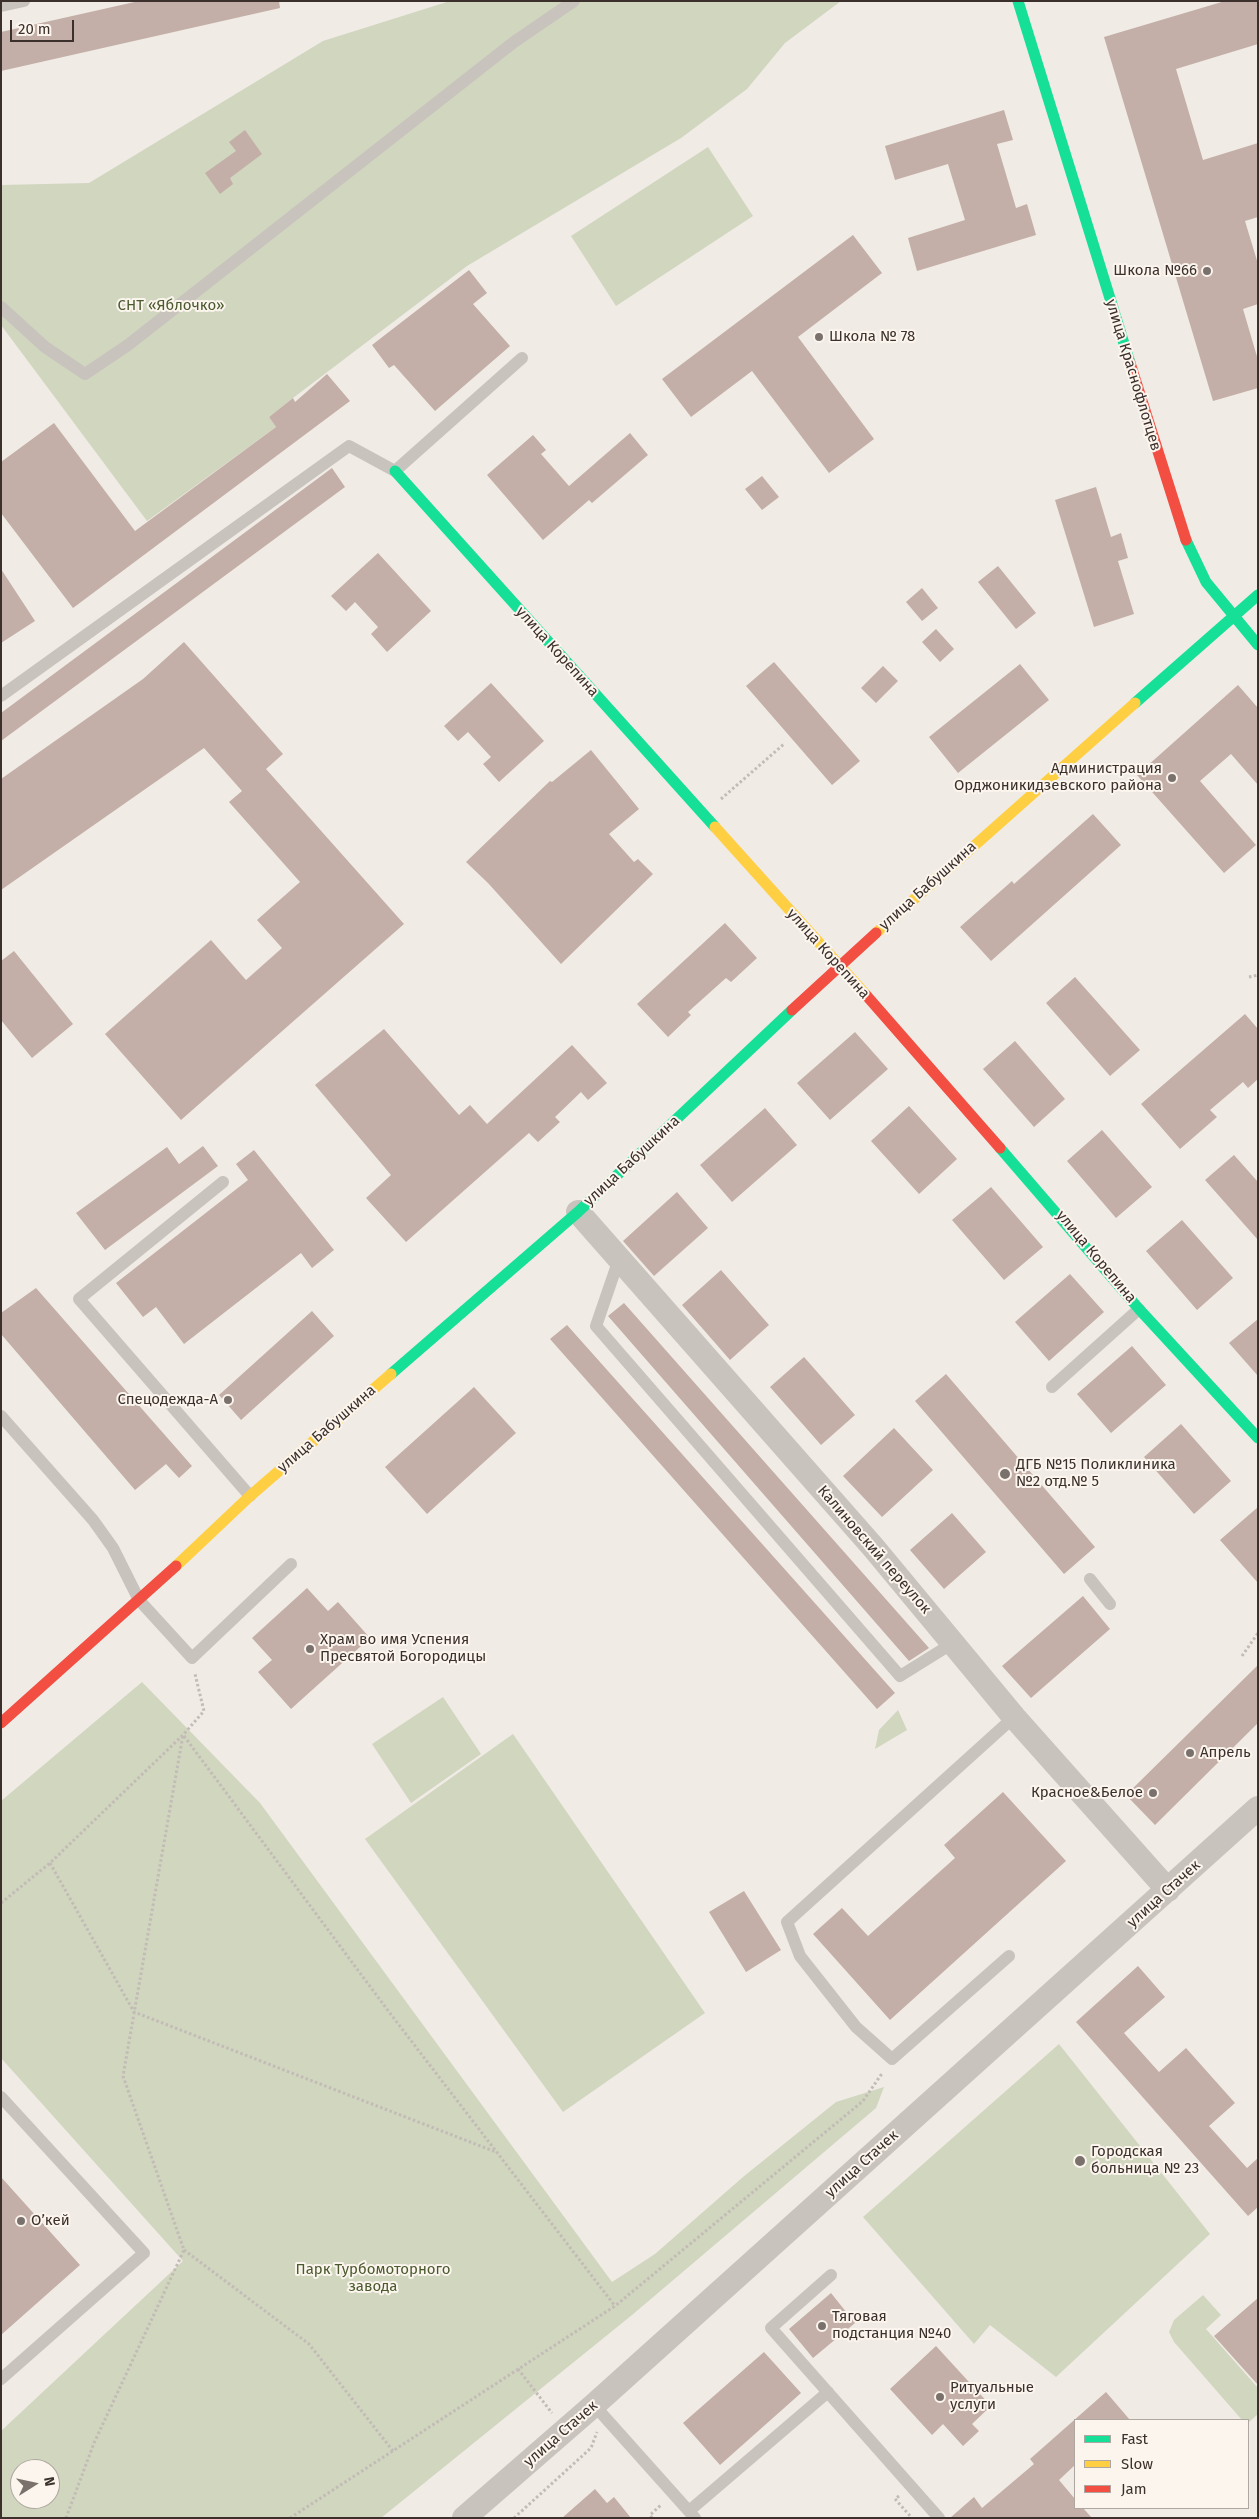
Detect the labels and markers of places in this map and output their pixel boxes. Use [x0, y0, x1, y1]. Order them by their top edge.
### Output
place label: Школа №66 [1113, 262, 1197, 280]
marker: Школа №66 [1201, 265, 1213, 277]
place label: Школа № 78 [829, 328, 915, 346]
marker: Школа № 78 [813, 331, 825, 343]
place label: Администрация Орджоникидзевского района [954, 760, 1162, 795]
marker: Администрация Орджоникидзевского района [1166, 772, 1178, 784]
place label: Спецодежда-А [118, 1391, 218, 1409]
marker: Спецодежда-А [222, 1394, 234, 1406]
place label: ДГБ №15 Поликлиника №2 отд.№ 5 [1016, 1456, 1176, 1491]
marker: ДГБ №15 Поликлиника №2 отд.№ 5 [998, 1467, 1012, 1481]
place label: Храм во имя Успения Пресвятой Богородицы [320, 1631, 486, 1666]
marker: Храм во имя Успения Пресвятой Богородицы [304, 1643, 316, 1655]
place label: Апрель [1200, 1744, 1251, 1762]
marker: Апрель [1184, 1747, 1196, 1759]
place label: Красное&Белое [1031, 1784, 1143, 1802]
marker: Красное&Белое [1147, 1787, 1159, 1799]
place label: Городская больница № 23 [1091, 2143, 1199, 2178]
marker: Городская больница № 23 [1073, 2154, 1087, 2168]
place label: О’кей [31, 2212, 70, 2230]
marker: О’кей [15, 2215, 27, 2227]
place label: Тяговая подстанция №40 [832, 2308, 951, 2343]
marker: Тяговая подстанция №40 [816, 2320, 828, 2332]
place label: Ритуальные услуги [950, 2379, 1034, 2414]
marker: Ритуальные услуги [934, 2391, 946, 2403]

